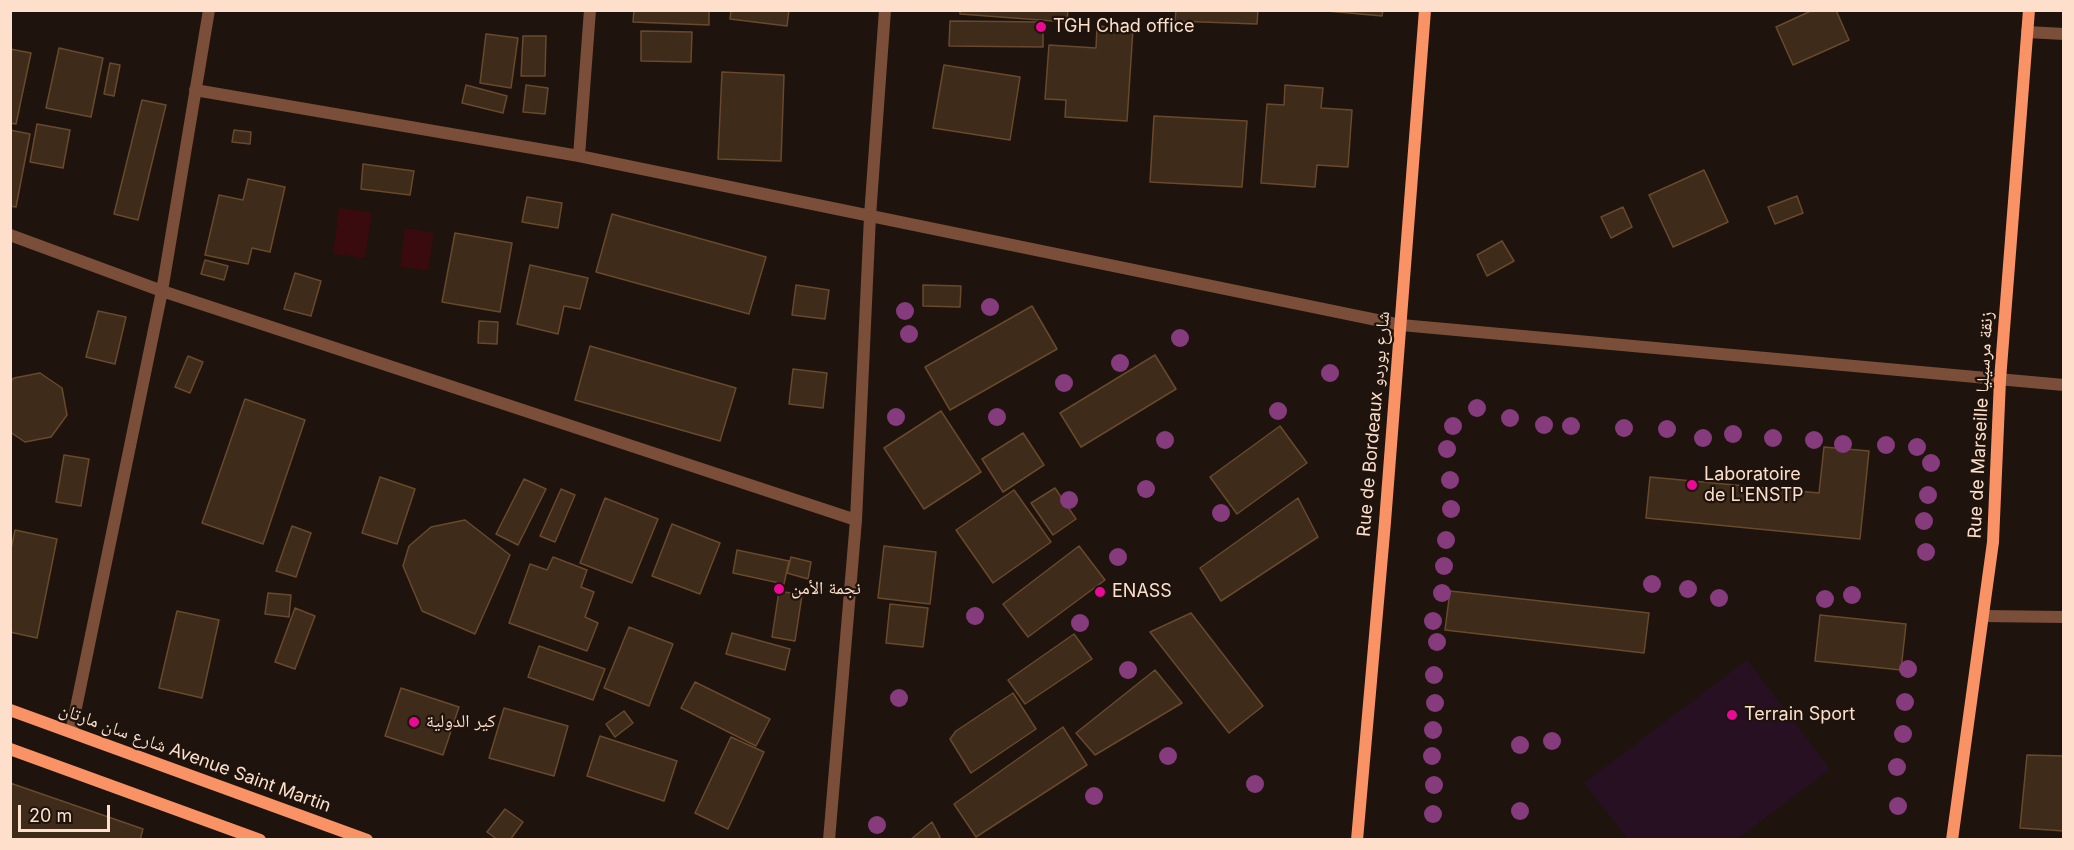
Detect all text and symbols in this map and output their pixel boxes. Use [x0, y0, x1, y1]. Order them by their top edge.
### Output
place label: TGH Chad office [1053, 16, 1194, 38]
marker: TGH Chad office [1034, 20, 1048, 34]
street label: Rue de Bordeaux شارع بوردو [1353, 310, 1395, 538]
street label: Rue de Marseille زنقة مرسيليا [1964, 311, 1998, 539]
place label: Laboratoire de L'ENSTP [1704, 464, 1804, 506]
marker: Laboratoire de L'ENSTP [1685, 478, 1699, 492]
place label: نجمة الأمن [791, 578, 861, 600]
place label: ENASS [1112, 581, 1172, 603]
marker: نجمة الأمن [772, 582, 786, 596]
marker: ENASS [1093, 585, 1107, 599]
street label: شارع سان مارتان Avenue Saint Martin [56, 699, 334, 817]
place label: Terrain Sport [1744, 704, 1855, 726]
marker: Terrain Sport [1725, 708, 1739, 722]
place label: كير الدولية [426, 711, 496, 733]
marker: كير الدولية [407, 715, 421, 729]
scale bar [21, 793, 112, 831]
text: 20 m [29, 805, 72, 826]

